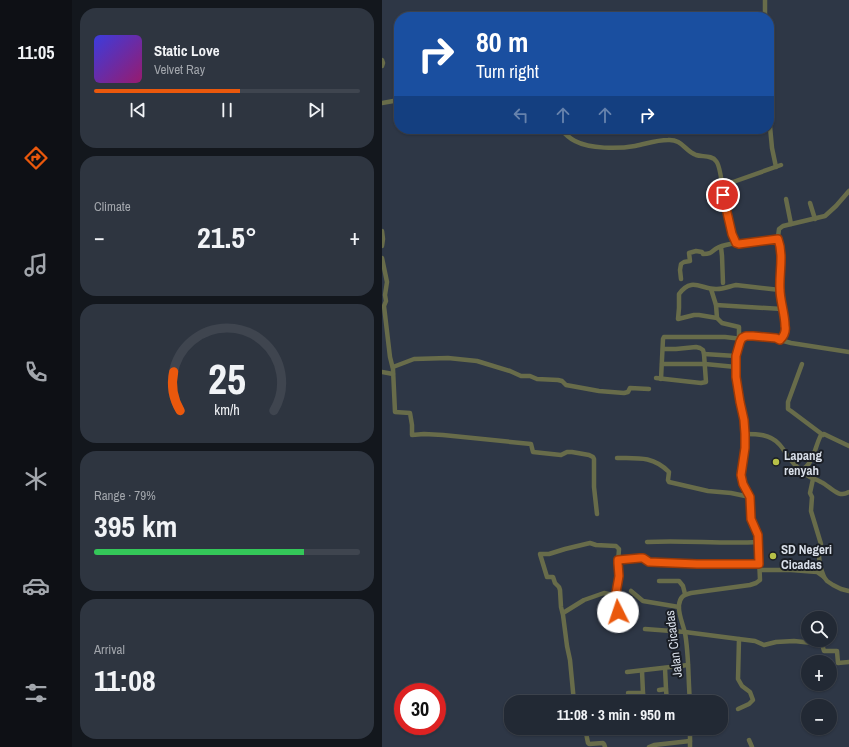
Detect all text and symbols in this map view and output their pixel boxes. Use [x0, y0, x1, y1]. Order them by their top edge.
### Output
text: 80 m [476, 23, 528, 61]
icon: right [410, 28, 462, 80]
text: 11:05 [18, 40, 54, 65]
text: Static Love [154, 40, 220, 61]
text: Turn right [476, 59, 539, 84]
text: Velvet Ray [154, 61, 205, 78]
icon: previous [127, 99, 149, 121]
icon: pause [216, 99, 238, 121]
icon: next [305, 99, 327, 121]
icon: left [510, 104, 532, 126]
icon: ahead [552, 104, 574, 126]
icon: ahead [594, 104, 616, 126]
icon: right [636, 104, 658, 126]
icon: directions [22, 144, 50, 172]
pin [706, 178, 740, 212]
icon: arrive [712, 184, 734, 206]
text: Climate [94, 198, 131, 215]
text: 21.5° [197, 217, 257, 257]
text: − [94, 222, 105, 252]
text: + [349, 222, 360, 252]
icon: music [22, 251, 50, 279]
text: 25 [208, 351, 246, 407]
icon: phone [22, 358, 50, 386]
text: km/h [214, 400, 240, 419]
place label: Lapang renyah [784, 447, 822, 479]
marker: Lapang renyah [771, 457, 781, 467]
icon: climate [22, 465, 50, 493]
text: Range · 79% [94, 487, 156, 504]
text: 395 km [94, 506, 177, 546]
place label: SD Negeri Cicadas [781, 541, 832, 573]
marker: SD Negeri Cicadas [768, 551, 778, 561]
icon: car [22, 572, 50, 600]
position arrow [597, 591, 639, 633]
street label: Jalan Cicadas [661, 609, 686, 679]
map controls [801, 611, 837, 735]
button: search [801, 611, 837, 647]
text: Arrival [94, 641, 125, 658]
button: + [801, 655, 837, 691]
text: 11:08 [94, 660, 156, 700]
icon: filters [22, 679, 50, 707]
speed limit sign: 30 [394, 683, 446, 735]
button: − [801, 699, 837, 735]
text: 11:08 · 3 min · 950 m [557, 704, 675, 725]

